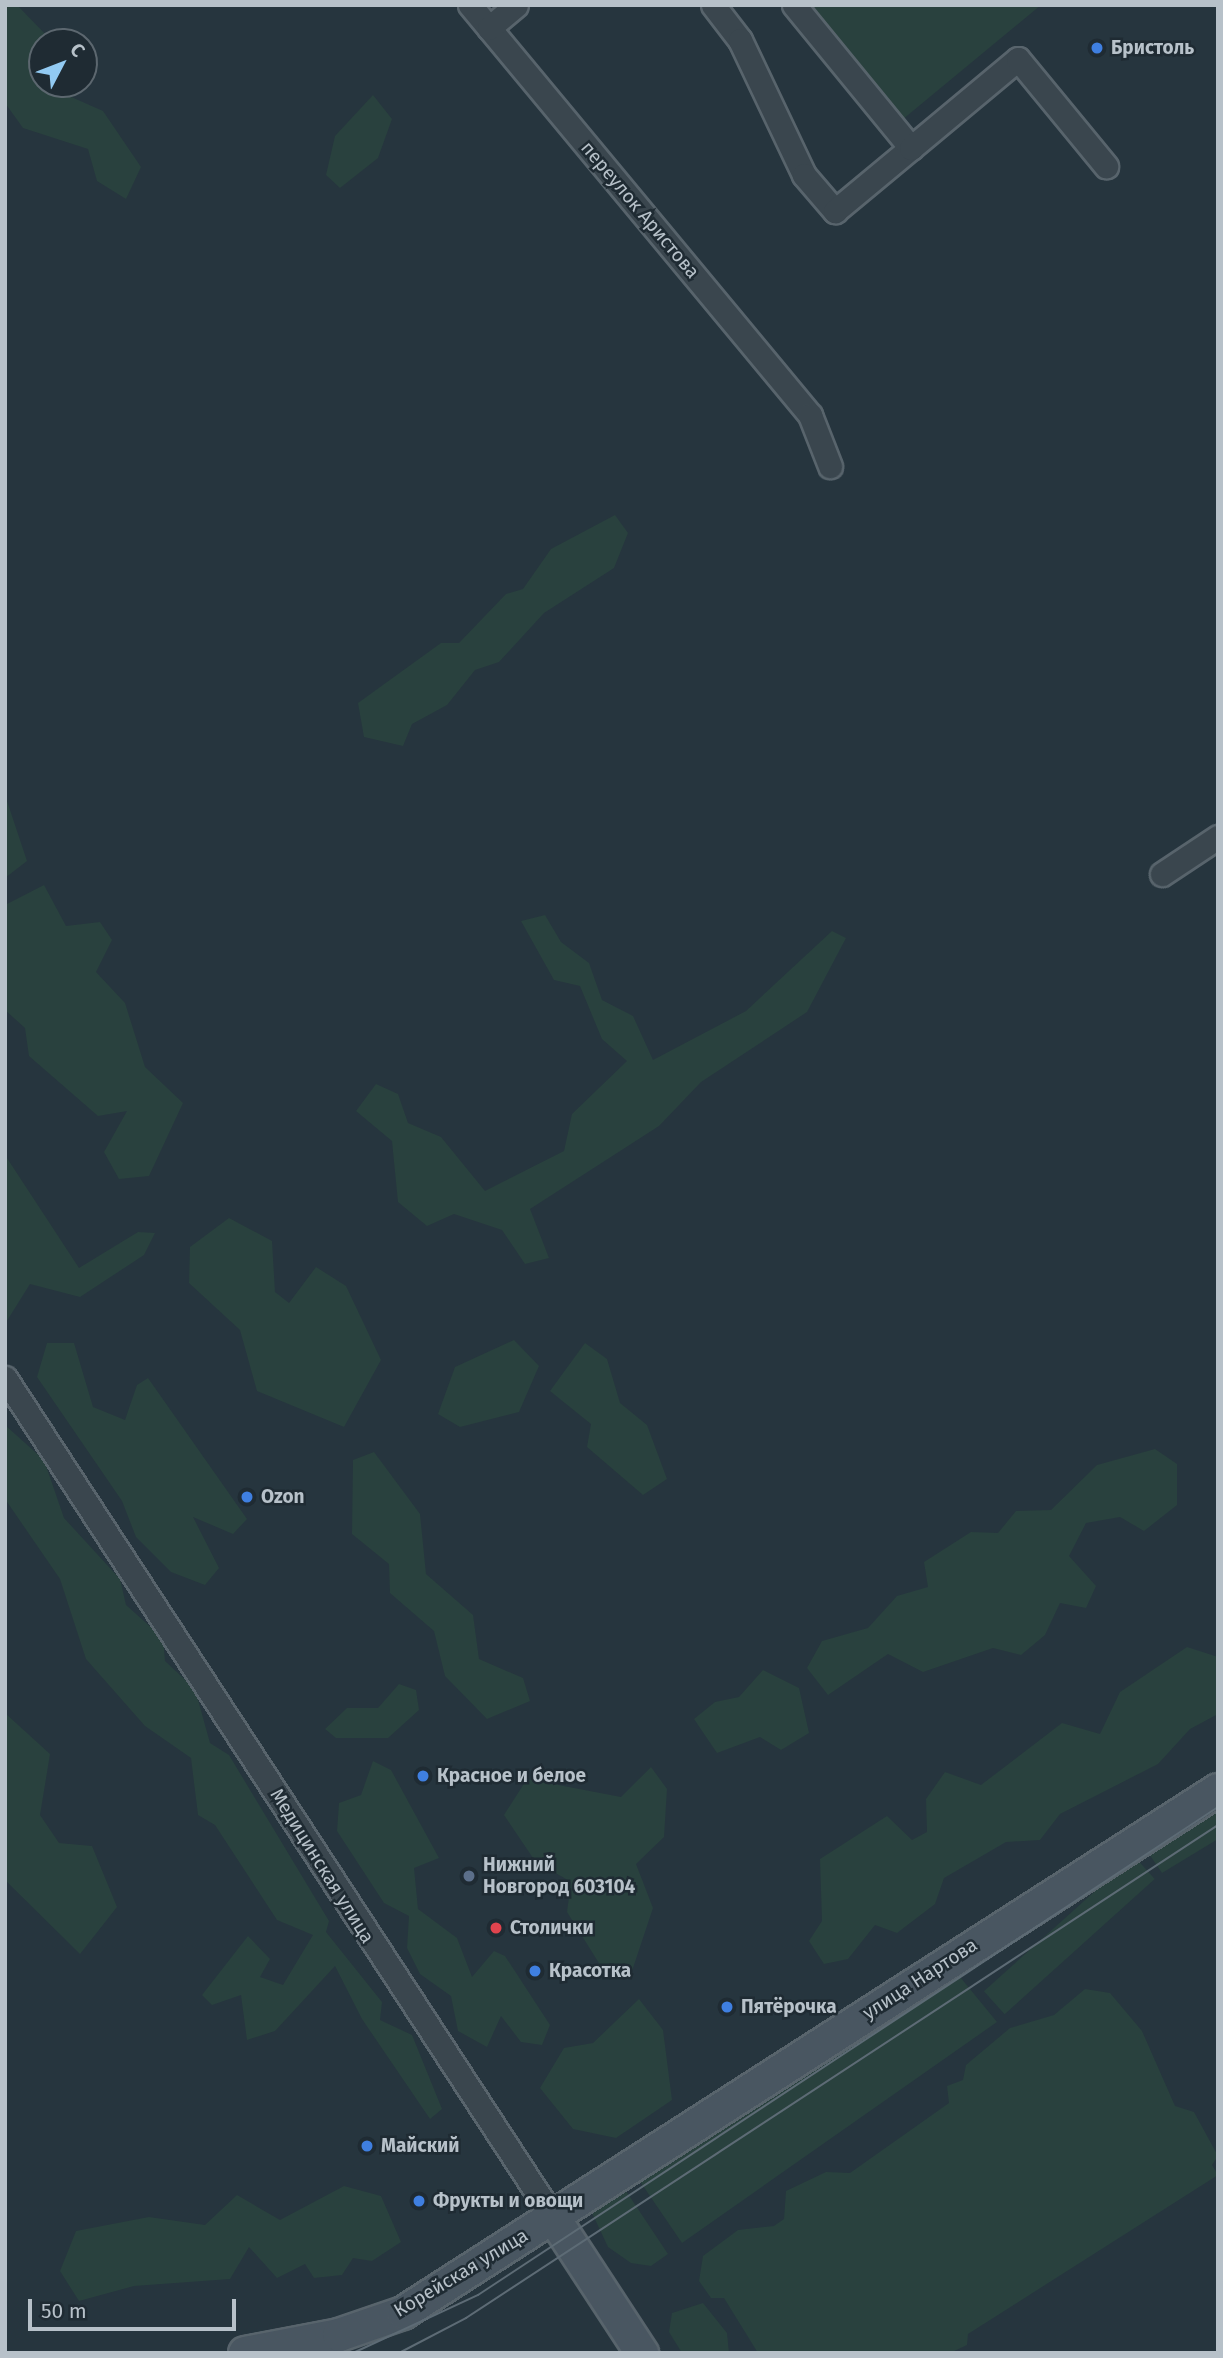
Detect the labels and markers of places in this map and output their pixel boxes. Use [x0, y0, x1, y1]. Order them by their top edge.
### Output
place label: Бристоль [1111, 37, 1194, 59]
marker: Бристоль [1089, 40, 1105, 56]
place label: Ozon [261, 1486, 305, 1508]
marker: Ozon [239, 1489, 255, 1505]
place label: Красное и белое [437, 1765, 586, 1787]
marker: Красное и белое [415, 1768, 431, 1784]
place label: Нижний Новгород 603104 [483, 1854, 635, 1898]
marker: Нижний Новгород 603104 [461, 1868, 477, 1884]
place label: Столички [510, 1917, 594, 1939]
marker: Столички [488, 1920, 504, 1936]
place label: Красотка [549, 1960, 631, 1982]
marker: Красотка [527, 1963, 543, 1979]
place label: Пятёрочка [741, 1996, 837, 2018]
marker: Пятёрочка [719, 1999, 735, 2015]
place label: Майский [381, 2135, 460, 2157]
marker: Майский [359, 2138, 375, 2154]
place label: Фрукты и овощи [433, 2190, 583, 2212]
marker: Фрукты и овощи [411, 2193, 427, 2209]

